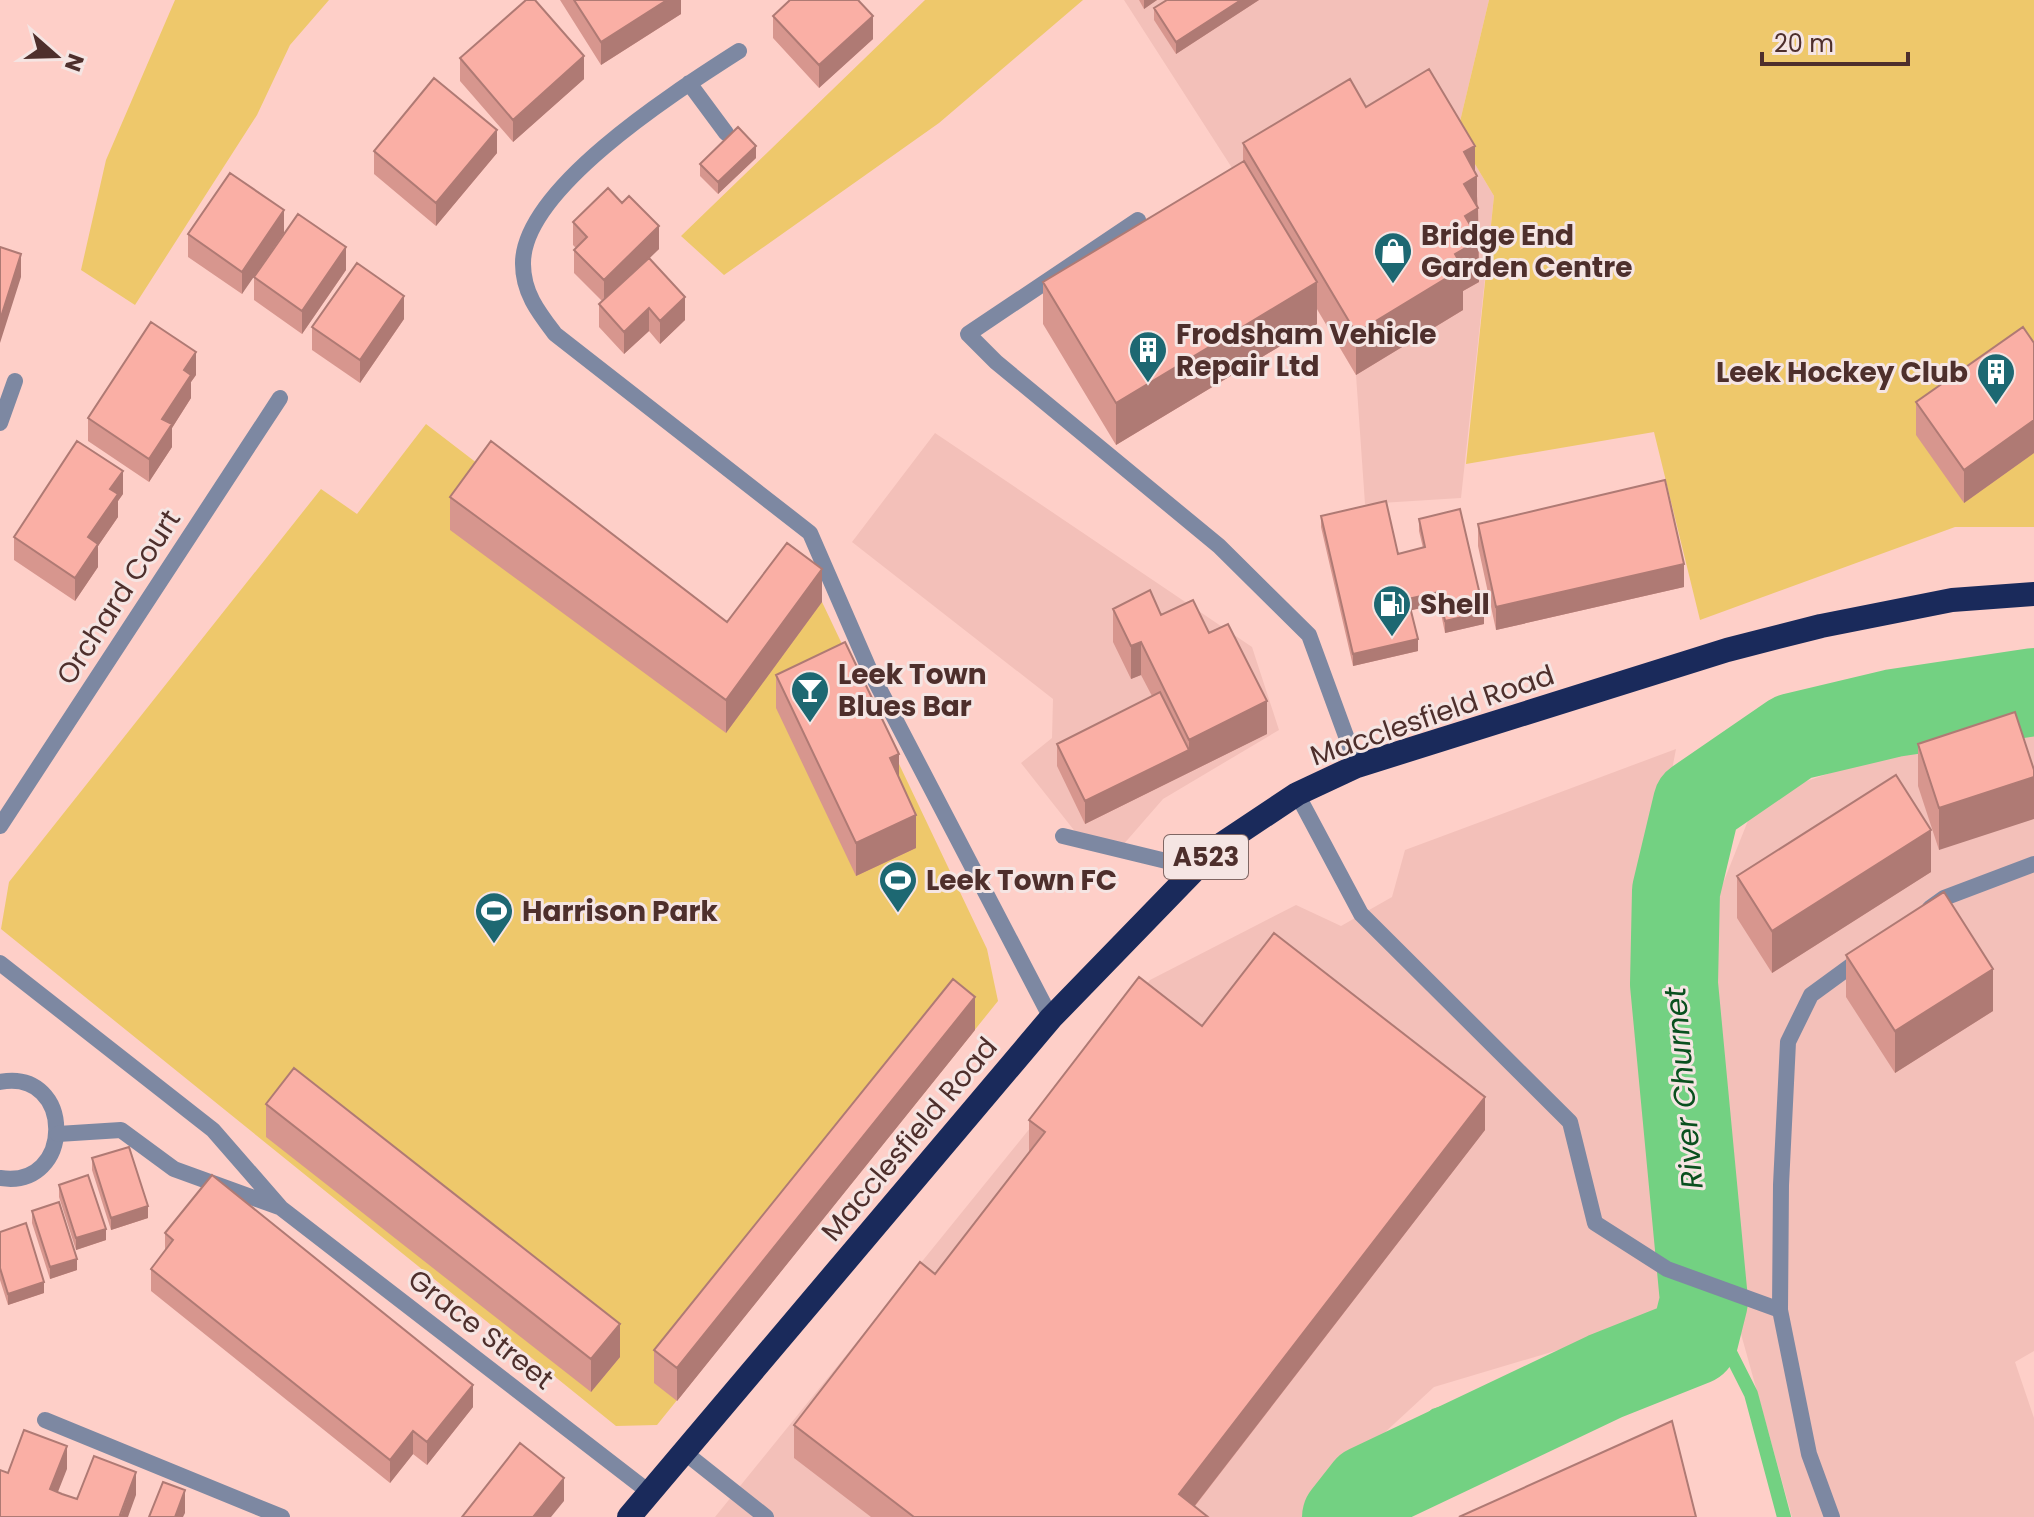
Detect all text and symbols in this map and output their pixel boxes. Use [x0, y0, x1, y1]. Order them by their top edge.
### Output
north arrow [16, 16, 96, 96]
scale bar [1762, 16, 1908, 66]
text: 20 m [1774, 27, 1834, 60]
text: N [57, 50, 92, 76]
place label: Bridge End Garden Centre [1421, 216, 1632, 287]
shop icon: Bridge End Garden Centre [1372, 230, 1414, 285]
place label: Frodsham Vehicle Repair Ltd [1176, 315, 1437, 386]
building icon: Frodsham Vehicle Repair Ltd [1127, 329, 1169, 384]
building icon: Leek Hockey Club [1975, 351, 2017, 406]
place label: Leek Hockey Club [1716, 353, 1968, 392]
street label: Orchard Court [47, 502, 190, 692]
fuel station icon: Shell [1371, 583, 1413, 638]
place label: Shell [1420, 585, 1490, 624]
place label: Leek Town Blues Bar [838, 655, 987, 726]
street label: Macclesfield Road [1305, 655, 1559, 775]
bar icon: Leek Town Blues Bar [789, 669, 831, 724]
road number: A523 [1164, 835, 1248, 879]
sports icon: Leek Town FC [877, 859, 919, 914]
place label: Leek Town FC [926, 861, 1117, 900]
sports icon: Harrison Park [473, 890, 515, 945]
place label: Harrison Park [522, 892, 718, 931]
water label: River Churnet [1653, 984, 1714, 1191]
street label: Macclesfield Road [812, 1029, 1006, 1250]
street label: Grace Street [400, 1260, 562, 1399]

